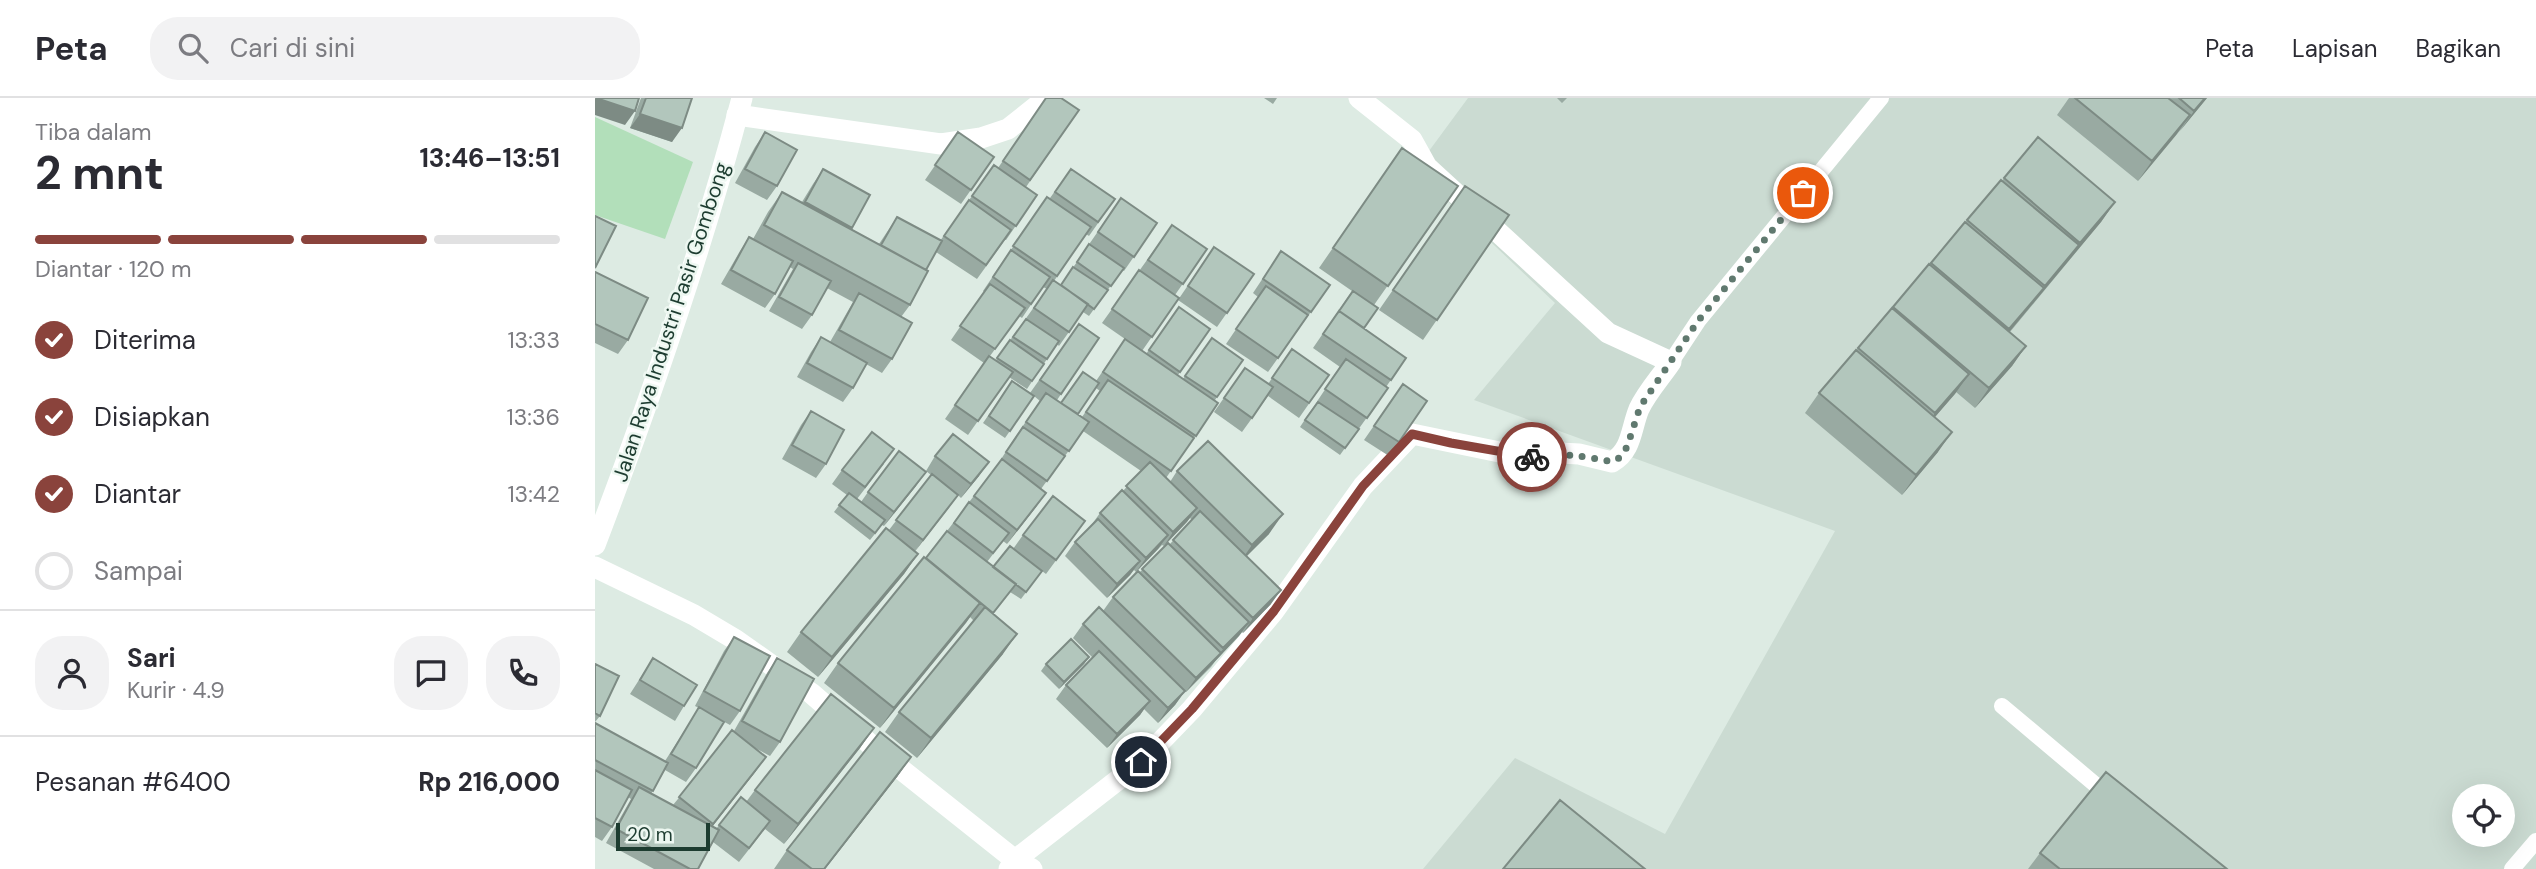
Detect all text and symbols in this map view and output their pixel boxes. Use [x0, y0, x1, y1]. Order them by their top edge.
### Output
search box [150, 17, 640, 80]
text: Peta [35, 27, 108, 70]
icon: search [174, 29, 212, 67]
text: Cari di sini [230, 31, 355, 65]
text: Peta [2205, 33, 2254, 64]
text: Lapisan [2292, 33, 2377, 64]
text: Bagikan [2415, 33, 2501, 64]
text: Tiba dalam [35, 117, 152, 147]
text: 13:46–13:51 [419, 141, 560, 175]
text: 2 mnt [35, 143, 164, 203]
street label: Jalan Raya Industri Pasir Gombong [606, 158, 736, 485]
pin [1773, 163, 1833, 223]
icon: bag [1784, 174, 1822, 212]
text: Diantar · 120 m [35, 254, 191, 284]
icon: check [35, 321, 73, 359]
text: Diterima [94, 323, 196, 357]
text: 13:33 [507, 325, 560, 355]
icon: check [35, 398, 73, 436]
text: Disiapkan [94, 400, 210, 434]
text: 13:36 [507, 402, 560, 432]
courier [1497, 422, 1567, 492]
icon: bike [1513, 438, 1551, 476]
icon: check [35, 475, 73, 513]
text: Diantar [94, 477, 181, 511]
text: 13:42 [507, 479, 560, 509]
text: Sampai [94, 554, 183, 588]
button: person [35, 636, 109, 710]
button: chat [394, 636, 468, 710]
button: phone [486, 636, 560, 710]
text: Sari [127, 641, 176, 675]
text: Kurir · 4.9 [127, 675, 225, 705]
pin [1111, 732, 1171, 792]
icon: home [1122, 743, 1160, 781]
text: Pesanan #6400 [35, 765, 231, 799]
text: Rp 216,000 [418, 765, 560, 799]
map controls [2452, 784, 2515, 847]
button: locate [2452, 784, 2515, 847]
scale bar [616, 820, 711, 852]
text: 20 m [627, 822, 673, 847]

